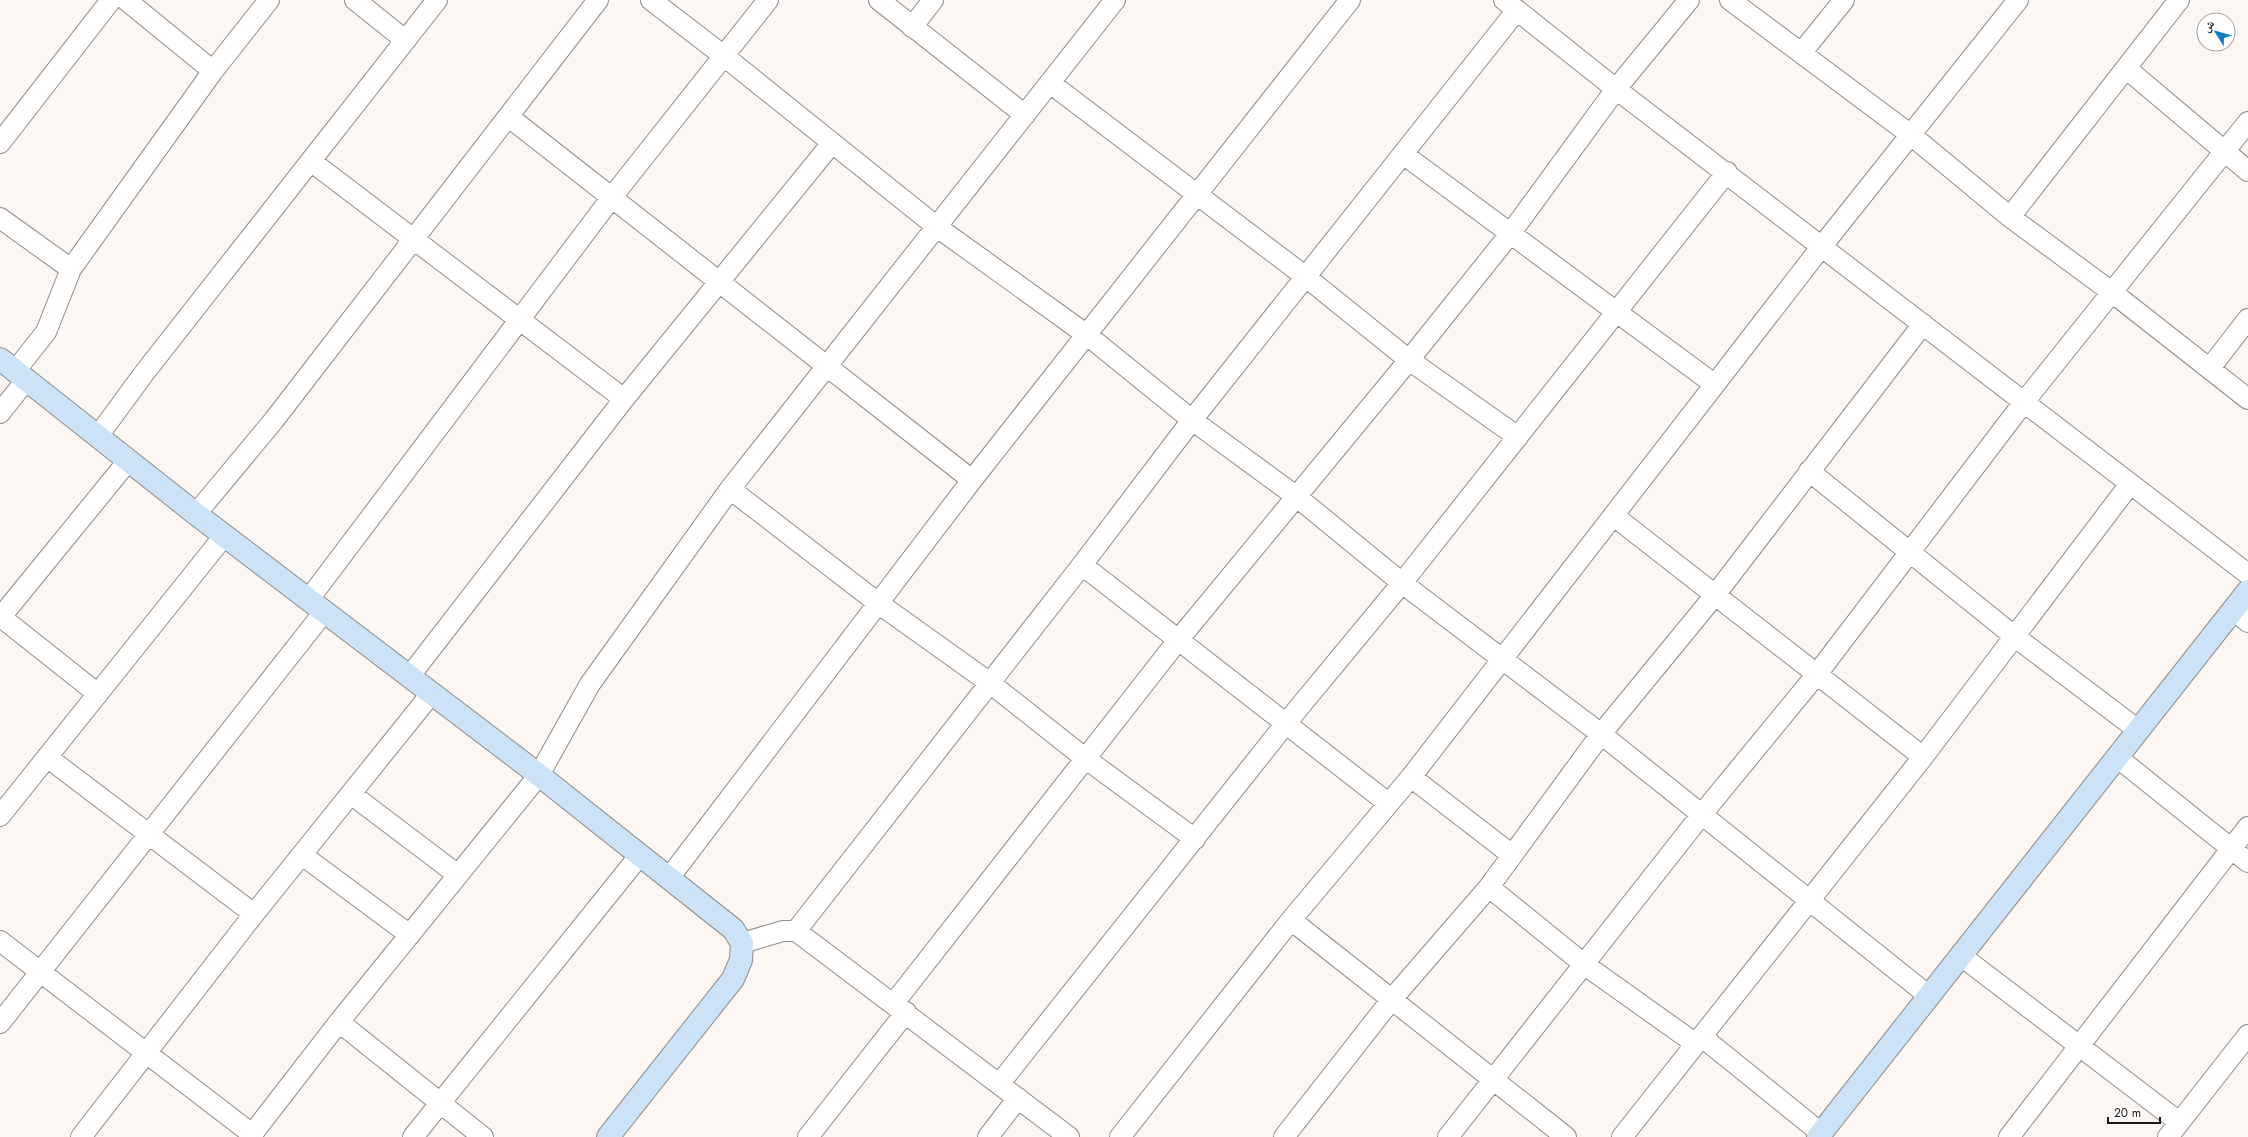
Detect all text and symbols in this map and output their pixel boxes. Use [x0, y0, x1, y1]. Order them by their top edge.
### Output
north arrow [2196, 12, 2236, 52]
text: ش [2198, 16, 2218, 35]
scale bar [2108, 1099, 2160, 1125]
text: 20 m [2114, 1104, 2141, 1122]

